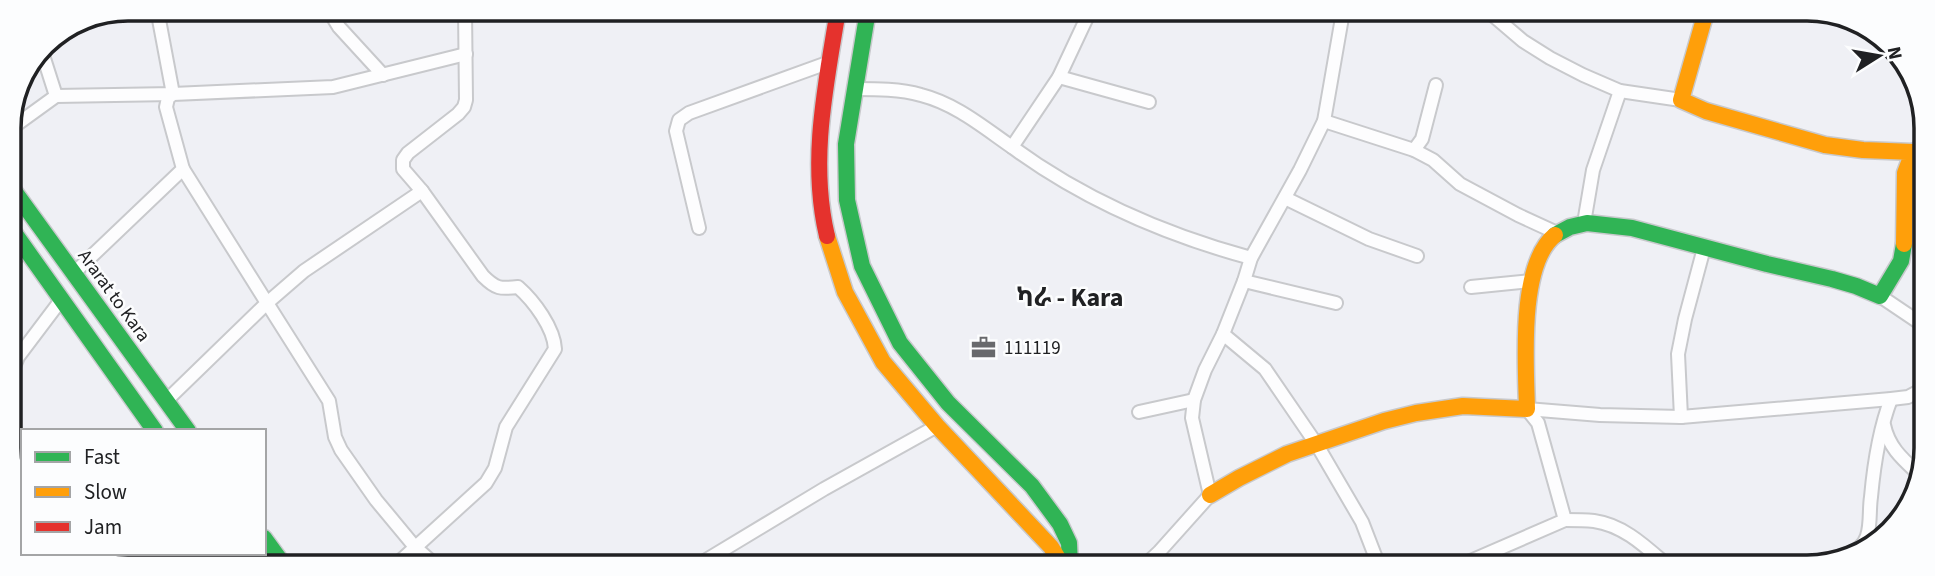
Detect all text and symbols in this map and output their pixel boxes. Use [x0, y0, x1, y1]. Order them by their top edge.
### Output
north arrow [1844, 21, 1914, 91]
text: N [1880, 44, 1909, 62]
street label: Ararat to Kara [71, 244, 157, 348]
district label: ካራ - Kara [1017, 279, 1123, 316]
office icon: 111119 [970, 333, 998, 361]
place label: 111119 [1004, 335, 1061, 362]
legend [21, 429, 266, 555]
text: Fast [84, 442, 120, 472]
text: Slow [84, 477, 127, 507]
text: Jam [84, 512, 122, 542]

